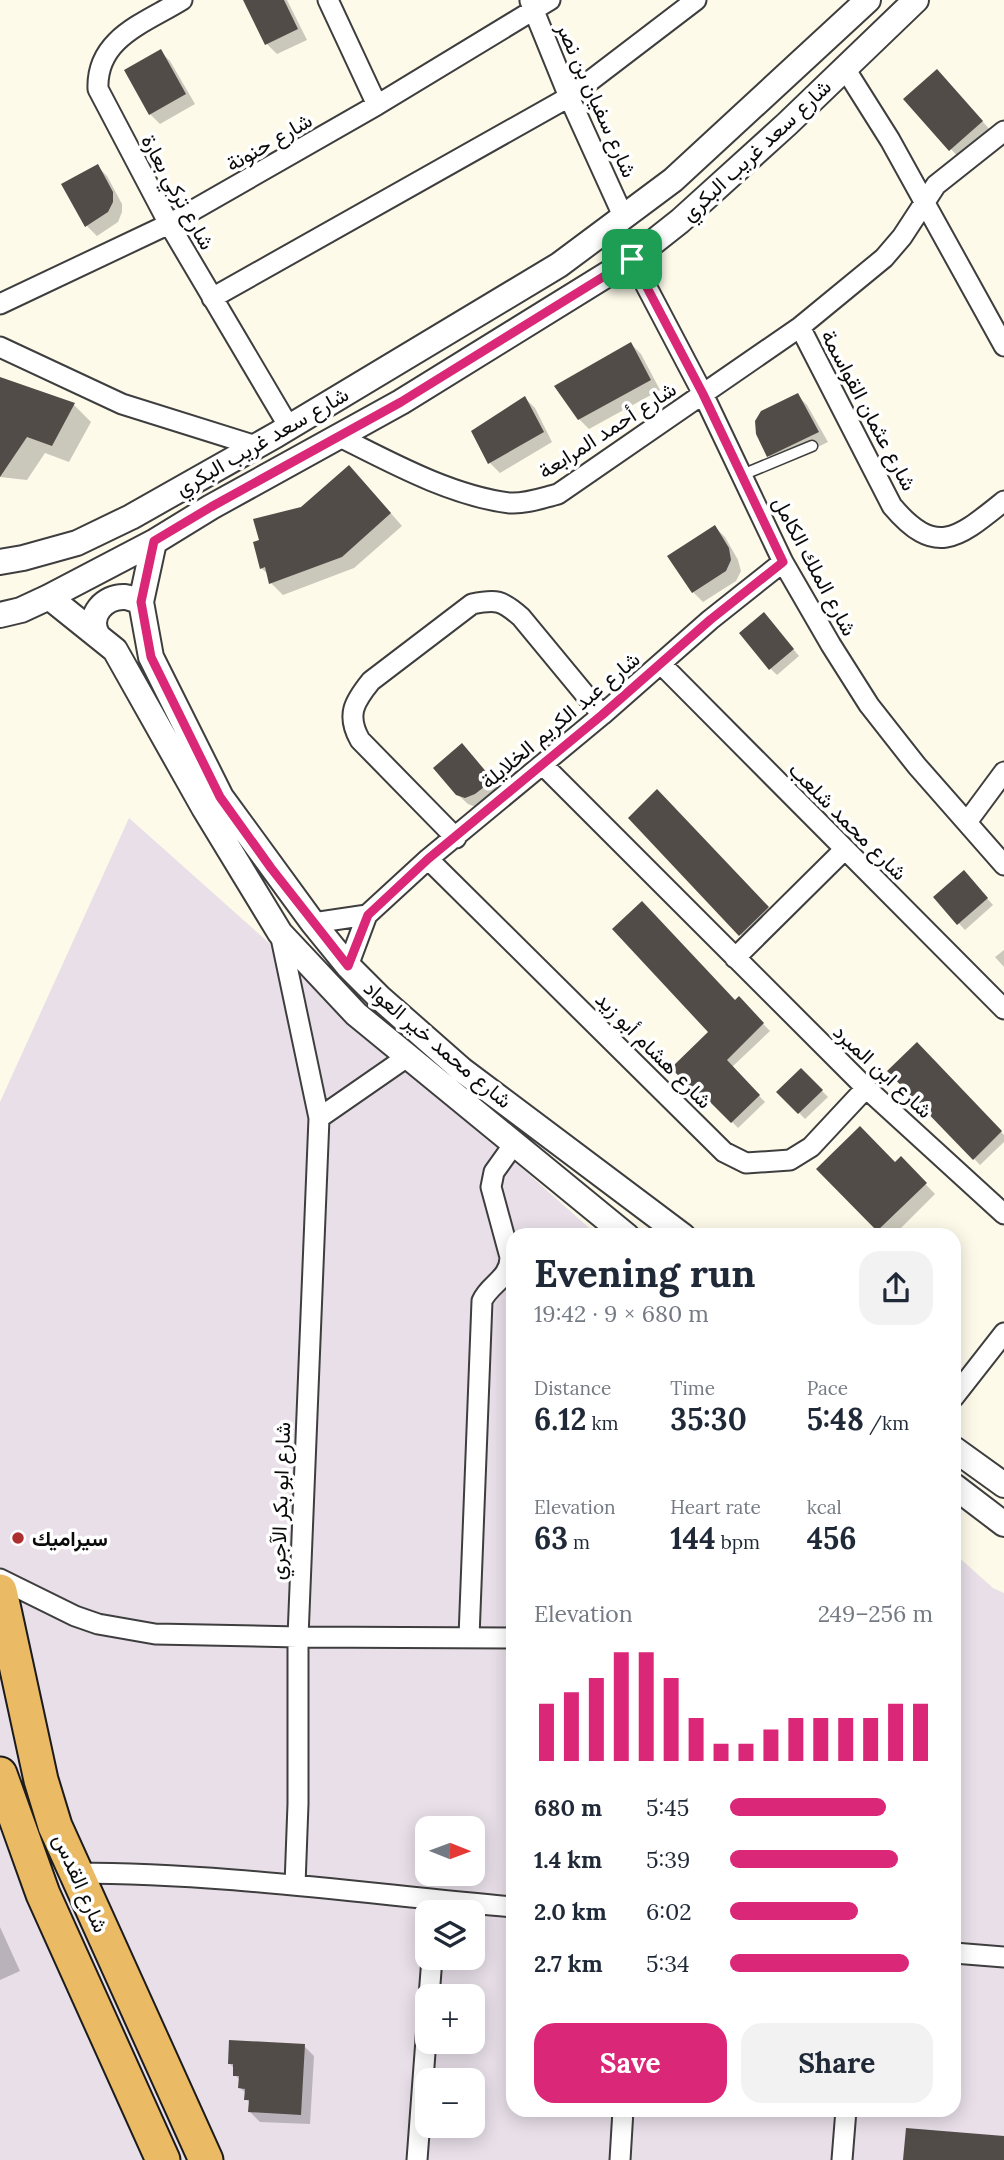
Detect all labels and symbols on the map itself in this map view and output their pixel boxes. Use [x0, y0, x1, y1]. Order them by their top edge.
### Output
street label: شارع سفيان بن نصر [549, 17, 643, 182]
street label: شارع سعد غريب البكري [675, 73, 839, 229]
street label: شارع حنونة [221, 107, 317, 178]
street label: شارع تركي بعارة [132, 130, 221, 256]
pin [602, 229, 662, 289]
street label: شارع عثمان القواسمة [814, 325, 923, 496]
street label: شارع أحمد المرابعة [533, 375, 682, 485]
street label: شارع سعد غريب البكري [171, 380, 355, 505]
street label: شارع الملك الكامل [766, 491, 863, 641]
street label: شارع عبد الكريم الخلايلة [475, 645, 646, 795]
street label: شارع محمد شلعب [782, 756, 913, 887]
street label: شارع محمد خير العواد [358, 974, 518, 1115]
street label: شارع هشام أبو زيد [589, 986, 718, 1115]
street label: شارع ابن المبرد [827, 1018, 938, 1125]
street label: شارع ابو بكر الآجري [264, 1422, 300, 1581]
place label: سيراميك [32, 1525, 108, 1552]
marker: سيراميك [10, 1530, 26, 1546]
north arrow [415, 1816, 485, 1886]
street label: شارع القدس [46, 1829, 115, 1937]

